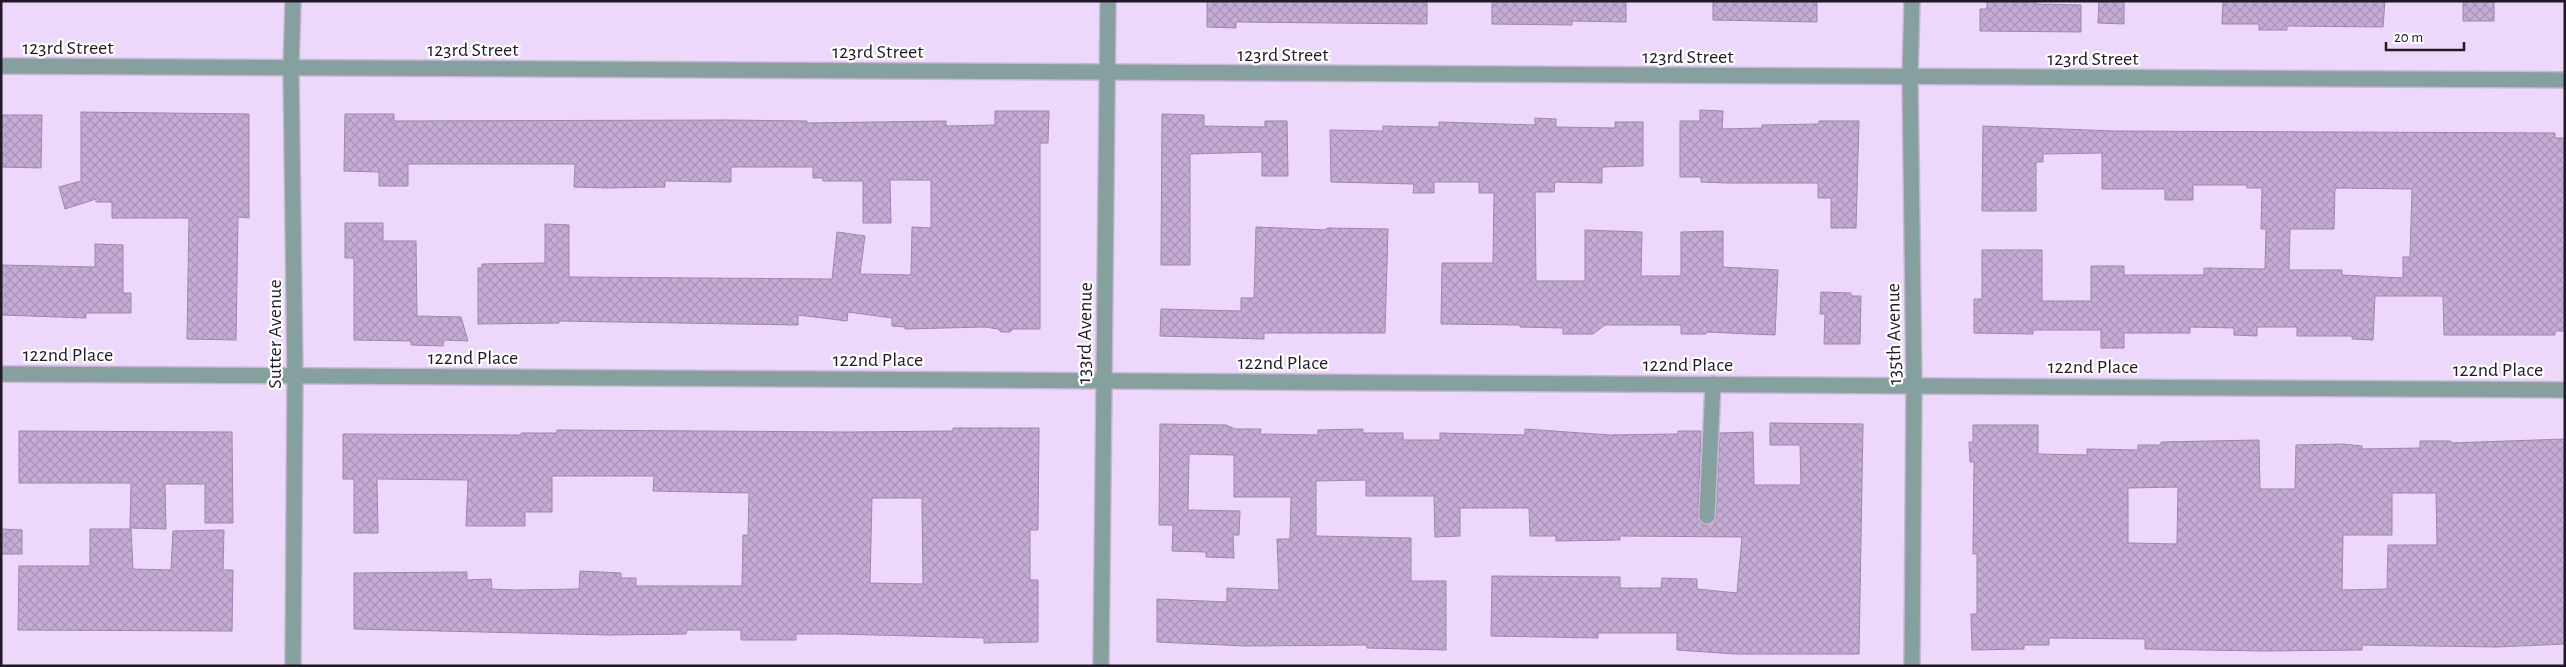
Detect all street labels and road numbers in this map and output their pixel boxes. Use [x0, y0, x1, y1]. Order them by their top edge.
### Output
street label: 123rd Street [22, 38, 114, 58]
street label: 123rd Street [427, 40, 519, 60]
street label: 123rd Street [832, 42, 924, 62]
street label: 123rd Street [1237, 45, 1329, 65]
street label: 123rd Street [1642, 47, 1734, 67]
street label: 123rd Street [2047, 49, 2139, 69]
street label: Sutter Avenue [265, 279, 285, 389]
street label: 133rd Avenue [1074, 282, 1096, 384]
street label: 135th Avenue [1883, 283, 1905, 385]
street label: 122nd Place [23, 345, 113, 365]
street label: 122nd Place [428, 348, 518, 368]
street label: 122nd Place [833, 350, 923, 370]
street label: 122nd Place [1238, 353, 1328, 373]
street label: 122nd Place [1643, 355, 1733, 375]
street label: 122nd Place [2048, 357, 2138, 377]
street label: 122nd Place [2453, 360, 2543, 380]

